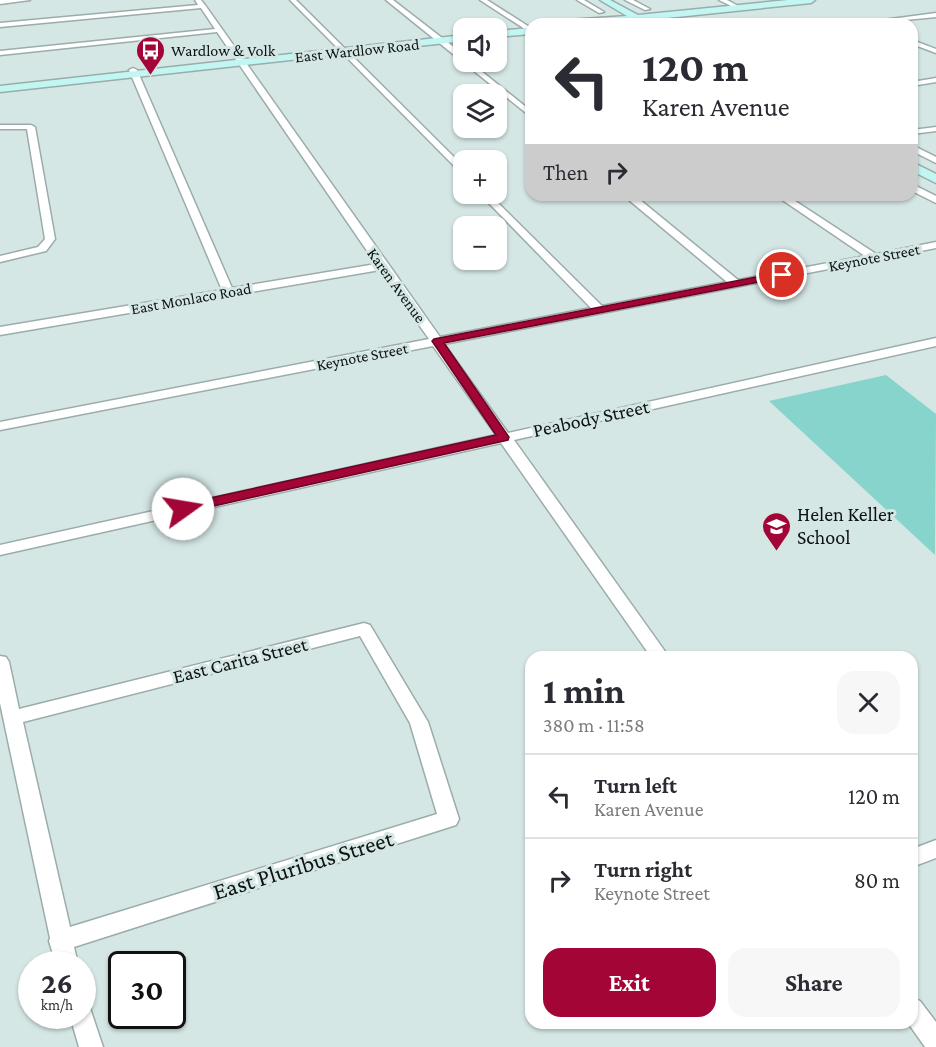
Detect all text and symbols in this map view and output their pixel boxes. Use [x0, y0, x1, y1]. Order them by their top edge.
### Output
map controls [453, 18, 507, 270]
button: sound [453, 18, 507, 72]
bus stop icon: Wardlow & Volk [134, 34, 166, 76]
street label: East Wardlow Road [294, 35, 421, 65]
place label: Wardlow & Volk [171, 42, 276, 59]
icon: left [543, 42, 621, 120]
text: 120 m [642, 43, 748, 90]
button: layers [453, 84, 507, 138]
text: Karen Avenue [642, 92, 790, 122]
button: + [453, 150, 507, 204]
icon: right [600, 156, 633, 189]
text: Then [543, 160, 588, 185]
button: − [453, 216, 507, 270]
street label: Keynote Street [827, 240, 922, 276]
street label: Karen Avenue [364, 245, 429, 326]
pin [756, 249, 807, 300]
icon: arrive [765, 258, 798, 291]
street label: East Monlaco Road [130, 279, 253, 317]
street label: Keynote Street [315, 339, 410, 375]
street label: Peabody Street [531, 395, 652, 442]
position arrow [151, 477, 215, 541]
place label: Helen Keller School [797, 503, 894, 548]
school or university icon: Helen Keller School [760, 510, 792, 552]
street label: East Carita Street [170, 633, 310, 687]
text: 1 min [543, 671, 625, 711]
button: close [837, 671, 900, 734]
text: 380 m · 11:58 [543, 714, 645, 736]
text: Turn left [594, 773, 677, 798]
icon: left [543, 780, 576, 813]
text: 120 m [848, 784, 900, 809]
text: Karen Avenue [594, 798, 703, 820]
street label: East Pluribus Street [209, 824, 397, 905]
text: Turn right [594, 857, 692, 882]
icon: right [543, 864, 576, 897]
text: 80 m [854, 868, 900, 893]
text: Keynote Street [594, 882, 710, 904]
button: Exit [543, 948, 716, 1017]
button: Share [728, 948, 900, 1017]
speed limit sign: 30 [108, 951, 186, 1029]
text: 26 [41, 966, 73, 999]
text: km/h [41, 997, 73, 1013]

